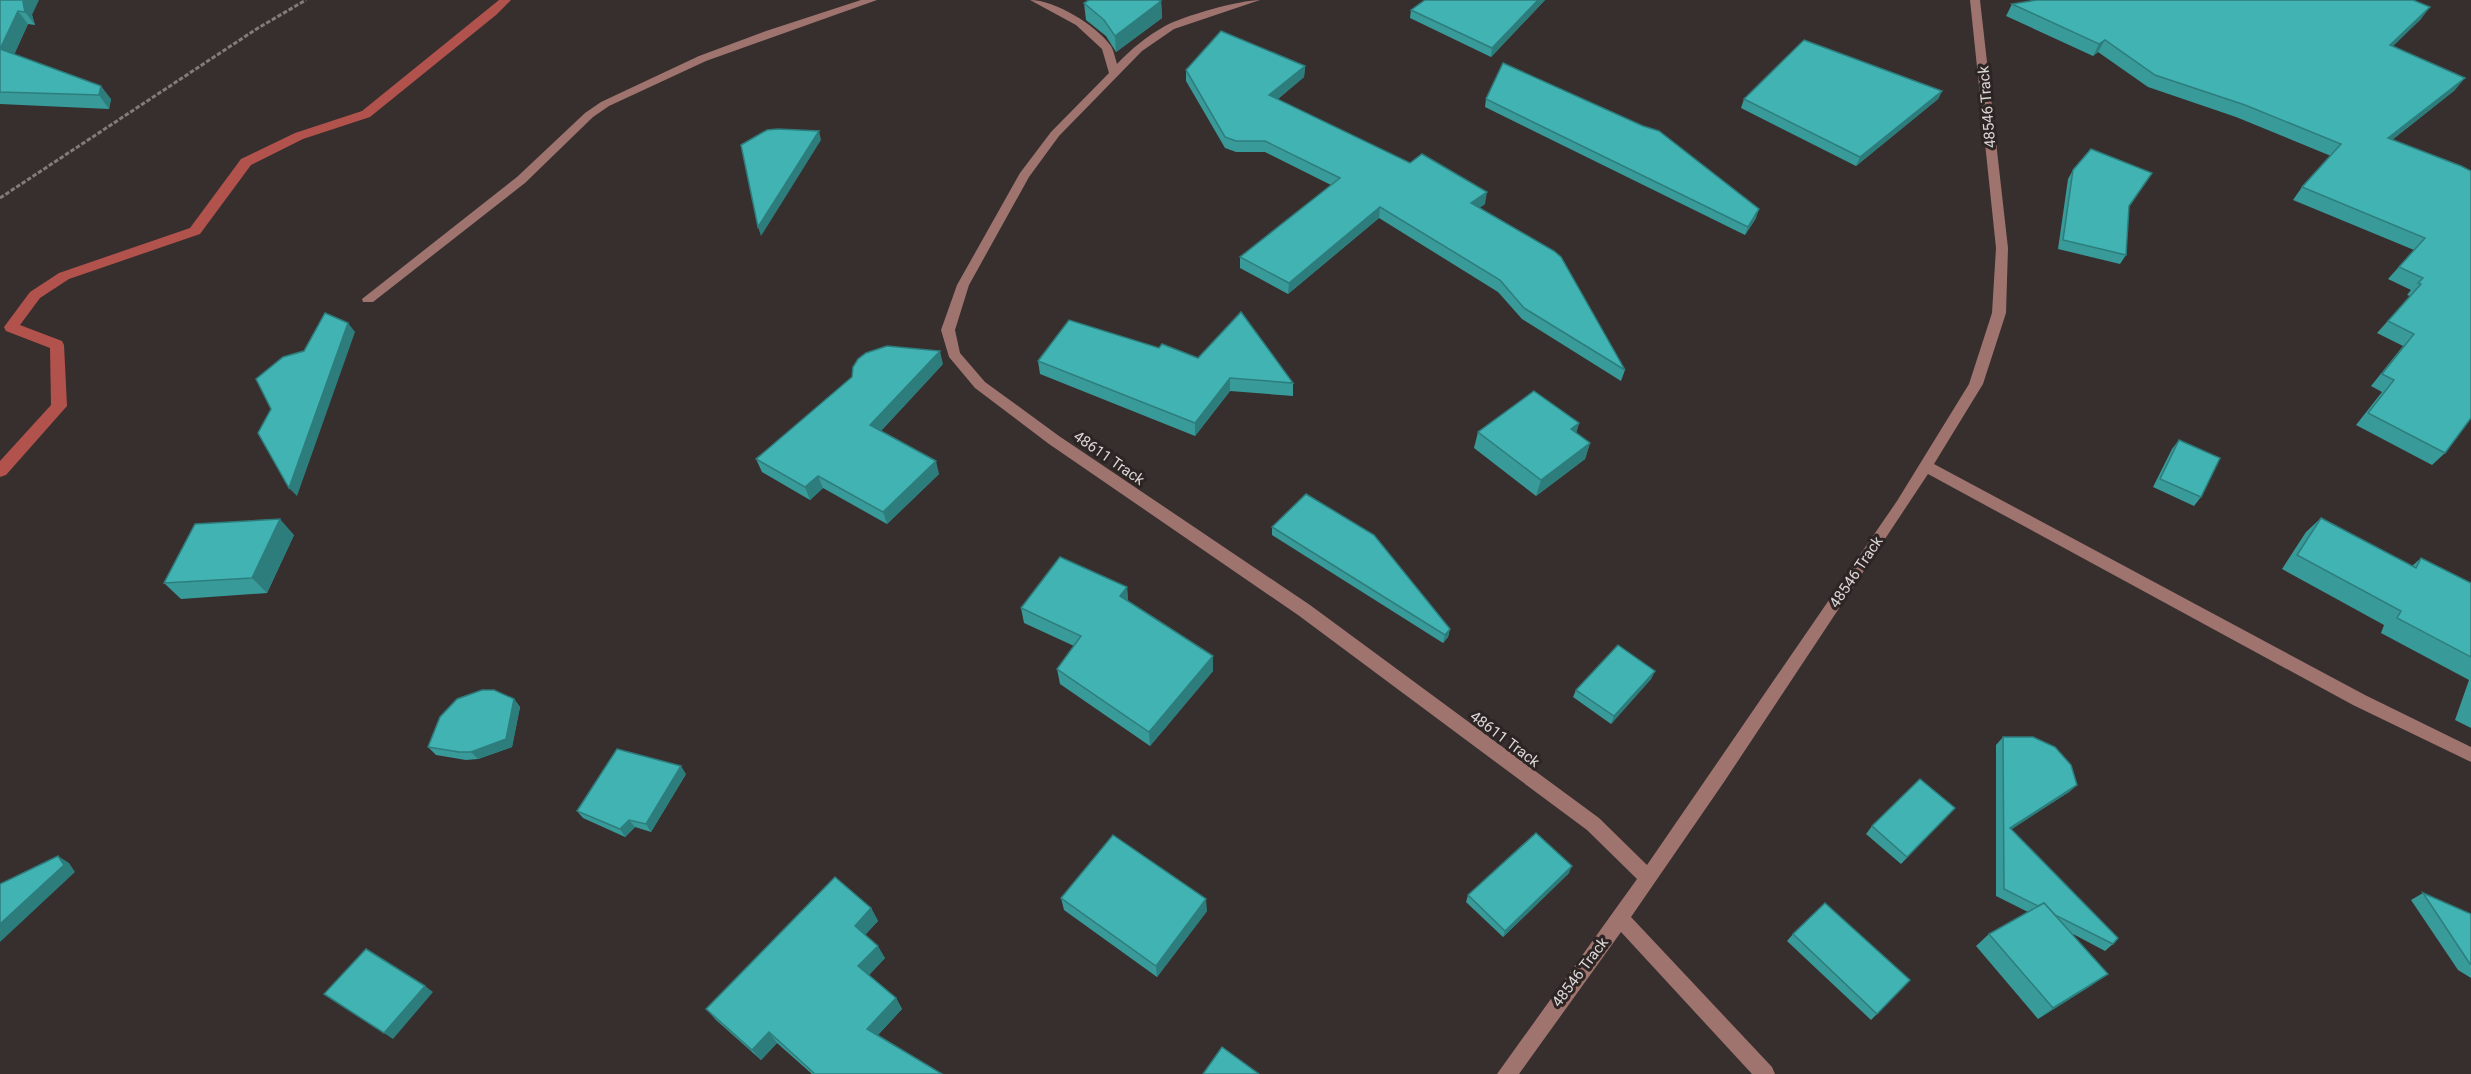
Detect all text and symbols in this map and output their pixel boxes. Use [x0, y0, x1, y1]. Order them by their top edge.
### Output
street label: 48546 Track [1974, 65, 2000, 149]
street label: 48611 Track [1070, 427, 1148, 489]
street label: 48546 Track [1826, 532, 1887, 611]
street label: 48611 Track [1467, 707, 1544, 771]
street label: 48546 Track [1548, 933, 1612, 1010]

